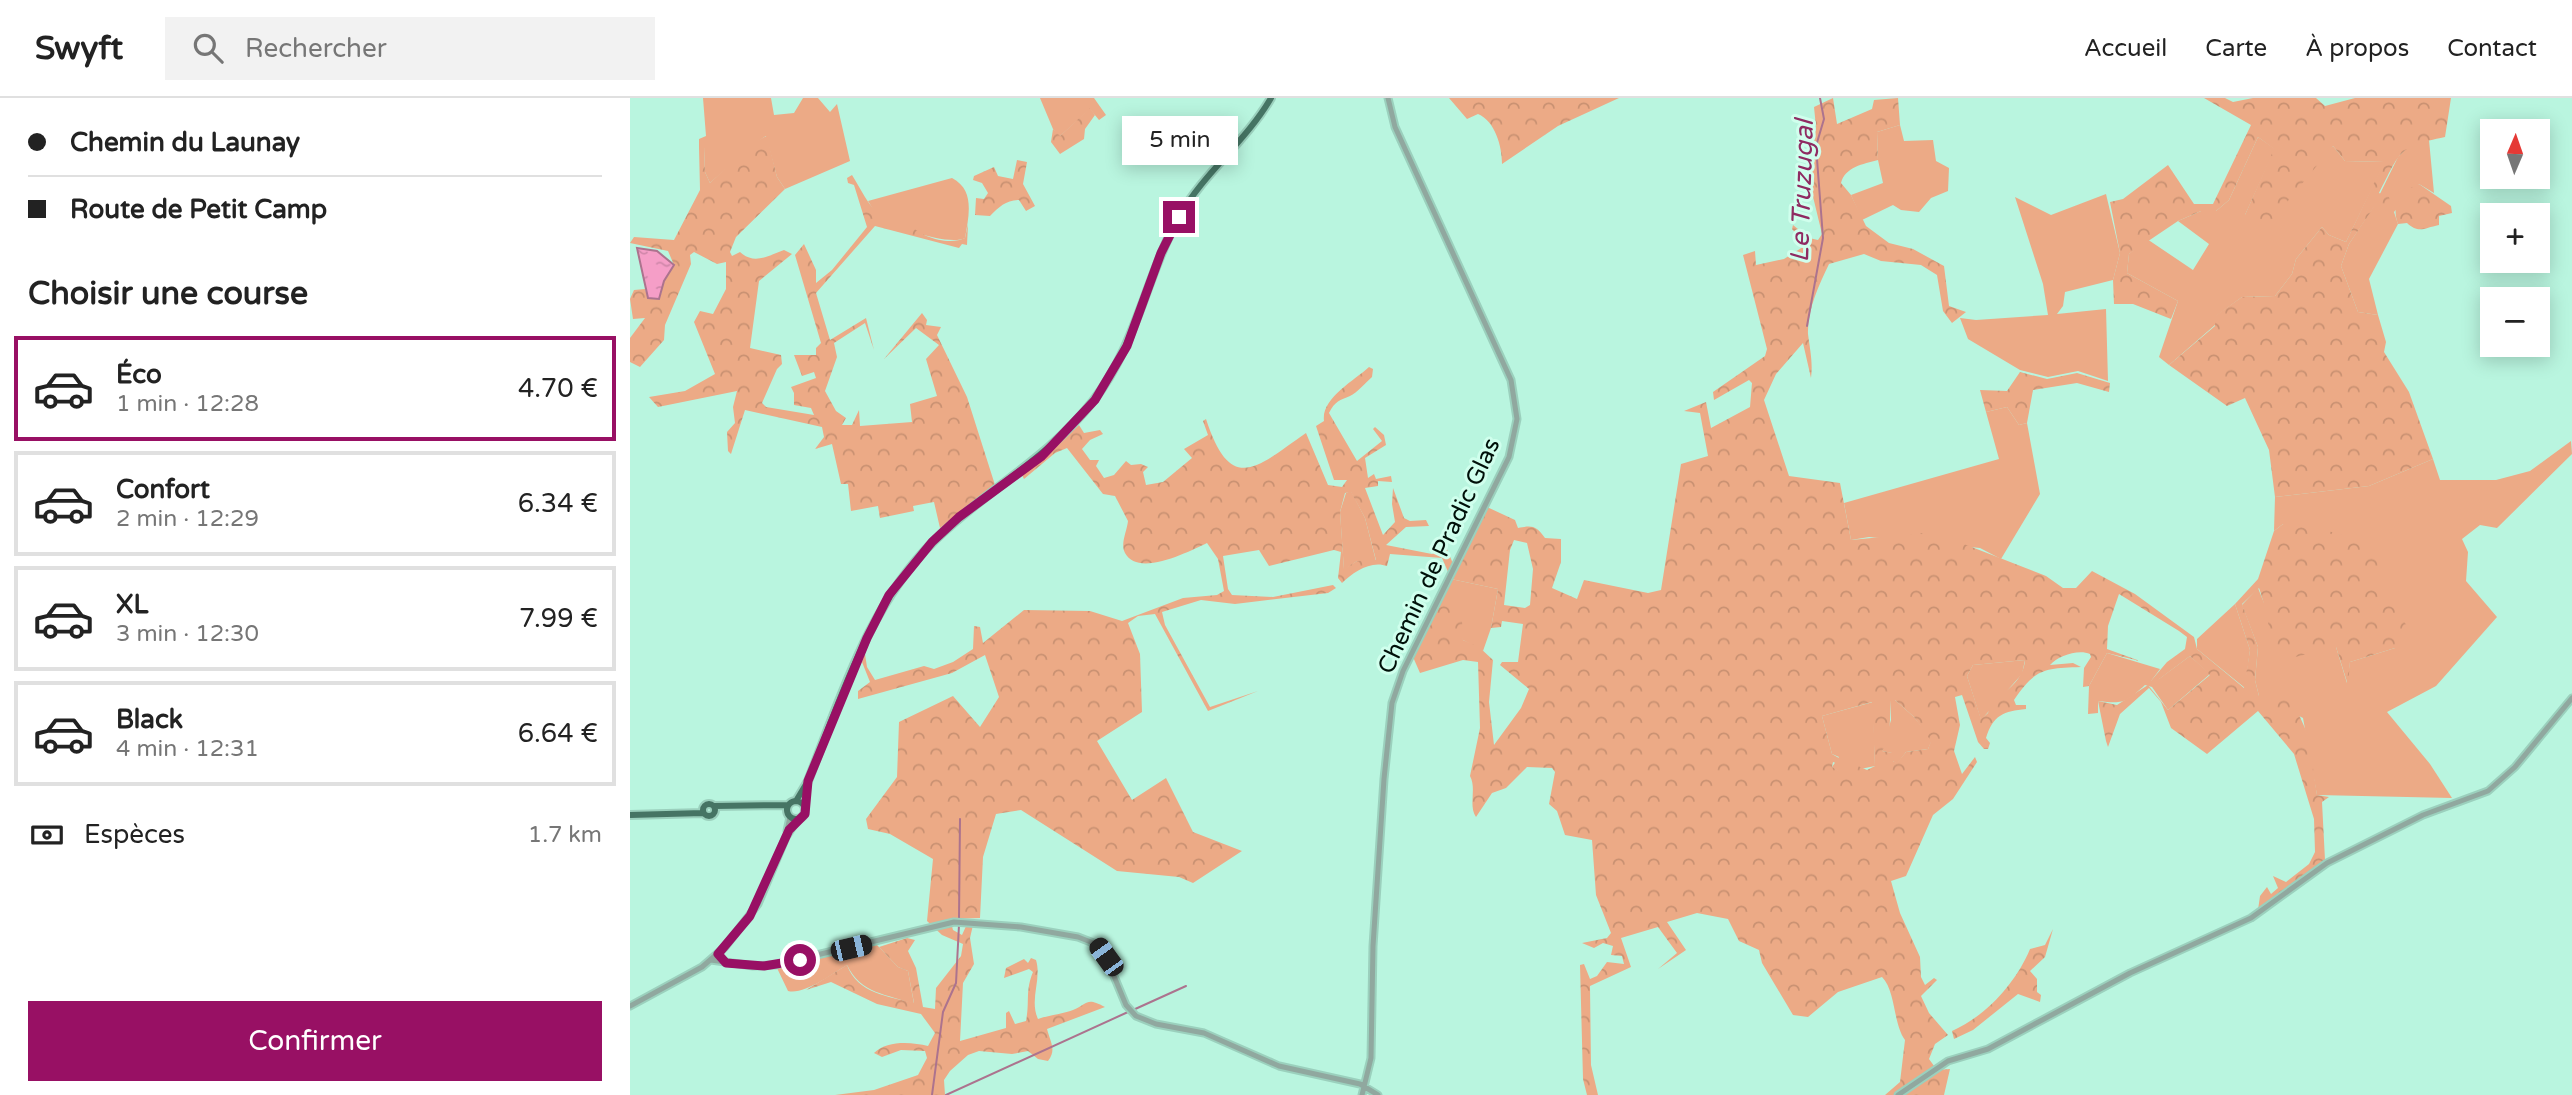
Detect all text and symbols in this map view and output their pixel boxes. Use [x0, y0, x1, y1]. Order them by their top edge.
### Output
search box [165, 17, 655, 80]
text: Swyft [35, 29, 123, 68]
icon: search [189, 29, 227, 67]
text: Rechercher [245, 33, 387, 64]
text: Accueil [2084, 34, 2167, 63]
text: Carte [2205, 34, 2267, 63]
text: À propos [2305, 34, 2409, 63]
text: Contact [2447, 34, 2537, 63]
callout: 5 min [1121, 116, 1237, 164]
water label: Le Truzugal [1784, 116, 1820, 263]
north arrow [2480, 119, 2550, 189]
map controls [2480, 119, 2550, 357]
text: 5 min [1149, 126, 1211, 154]
text: Chemin du Launay [70, 127, 300, 158]
text: Route de Petit Camp [70, 194, 327, 225]
route end [1163, 201, 1195, 233]
button: + [2480, 203, 2550, 273]
text: Choisir une course [28, 275, 308, 313]
button: − [2480, 287, 2550, 357]
icon: car [32, 357, 95, 420]
text: Éco [116, 359, 162, 390]
text: 4.70 € [518, 373, 598, 404]
text: 1 min · 12:28 [116, 390, 259, 418]
street label: Chemin de Pradic Glas [1372, 434, 1506, 678]
icon: car [32, 472, 95, 535]
text: Confort [116, 474, 210, 505]
text: 6.34 € [518, 488, 598, 519]
text: 2 min · 12:29 [116, 505, 259, 533]
icon: car [32, 587, 95, 650]
text: XL [116, 589, 148, 620]
text: 7.99 € [519, 603, 598, 634]
text: 3 min · 12:30 [116, 620, 259, 648]
icon: car [32, 702, 95, 765]
text: Black [116, 704, 183, 735]
text: 6.64 € [518, 718, 598, 749]
text: 4 min · 12:31 [116, 735, 259, 763]
icon: cash [28, 816, 66, 854]
text: Espèces [84, 819, 185, 850]
text: 1.7 km [528, 821, 602, 849]
car [829, 933, 874, 963]
car [1086, 934, 1127, 980]
route start [784, 944, 816, 976]
button: Confirmer [28, 1001, 602, 1081]

